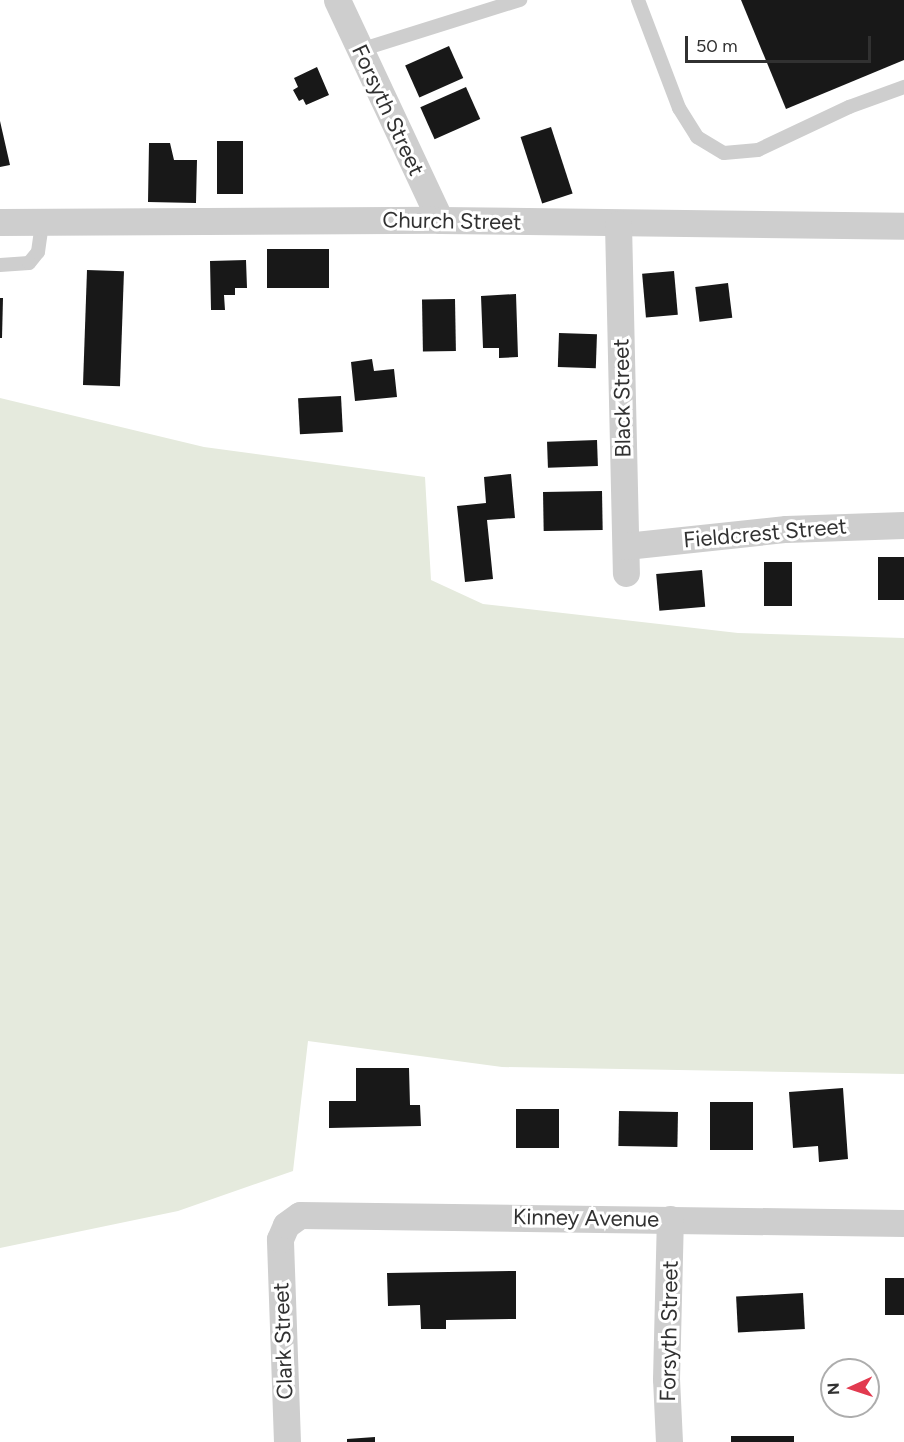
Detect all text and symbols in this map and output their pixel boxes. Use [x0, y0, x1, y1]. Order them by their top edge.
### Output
scale bar [688, 24, 874, 62]
text: 50 m [696, 35, 738, 57]
street label: Forsyth Street [346, 40, 430, 180]
street label: Church Street [382, 207, 522, 235]
street label: Black Street [608, 338, 636, 458]
street label: Fieldcrest Street [682, 513, 848, 553]
street label: Kinney Avenue [513, 1204, 659, 1232]
street label: Forsyth Street [655, 1260, 683, 1402]
street label: Clark Street [268, 1282, 298, 1400]
north arrow [820, 1358, 880, 1418]
text: N [824, 1382, 843, 1396]

